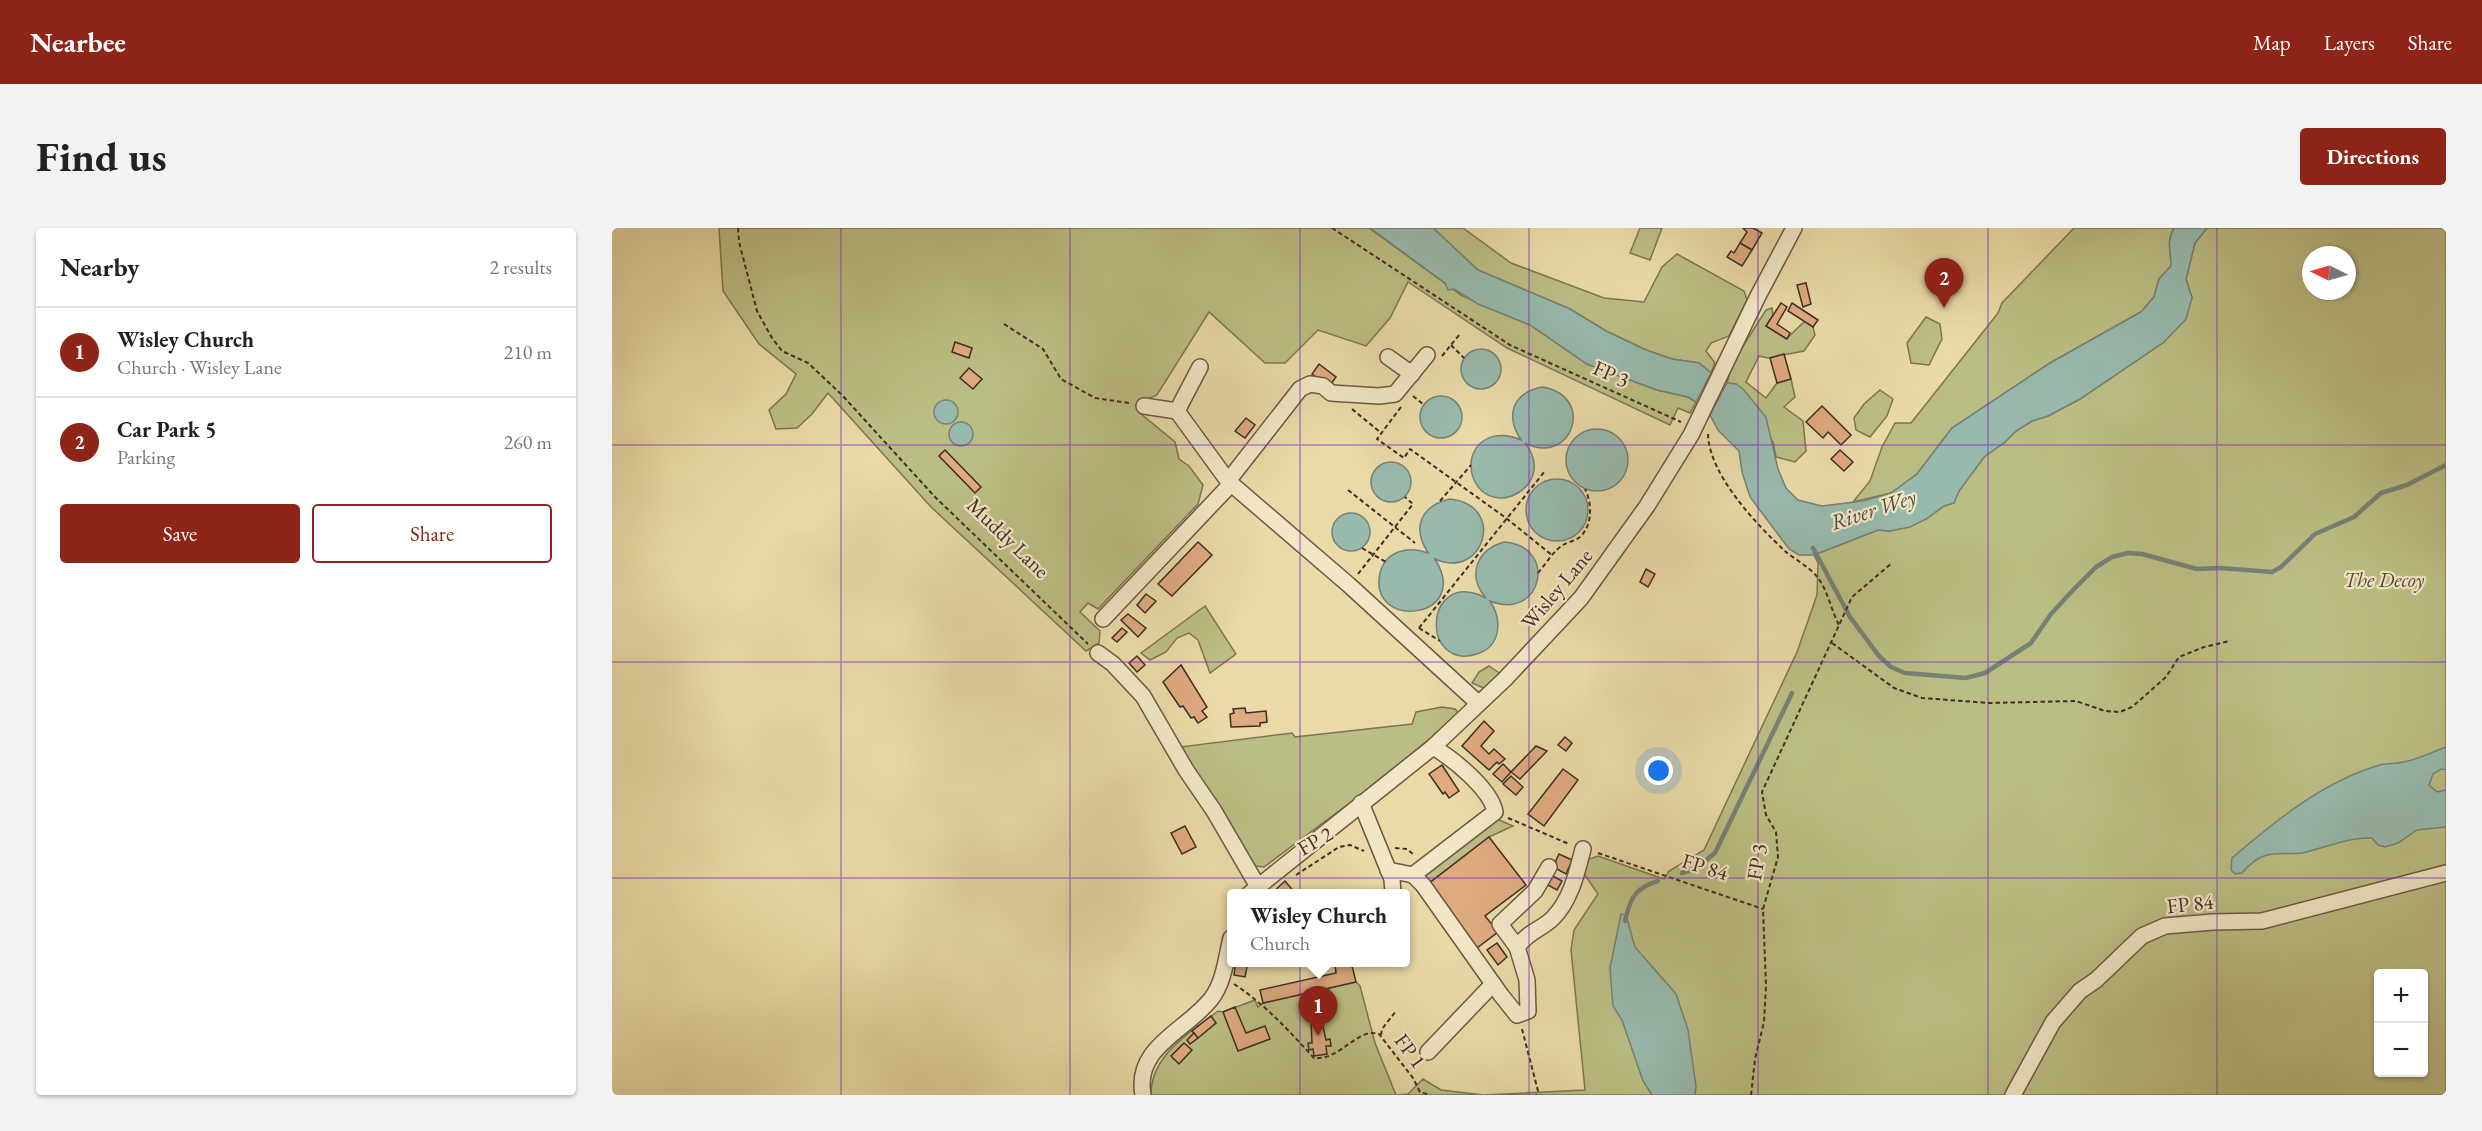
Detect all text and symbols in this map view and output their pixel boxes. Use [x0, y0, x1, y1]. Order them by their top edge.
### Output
text: Nearbee [30, 24, 126, 60]
text: Map [2253, 29, 2291, 56]
text: Layers [2324, 29, 2375, 56]
text: Share [2408, 29, 2452, 56]
button: Directions [2300, 128, 2446, 185]
text: Find us [36, 129, 167, 184]
north arrow [2302, 246, 2356, 300]
text: Nearby [60, 250, 140, 284]
text: 2 results [489, 254, 552, 280]
pin: 2 [1924, 259, 1964, 308]
text: Wisley Church [117, 325, 254, 354]
text: 1 [74, 339, 85, 365]
text: 210 m [504, 339, 552, 365]
text: Church · Wisley Lane [117, 354, 282, 380]
street label: FP 3 [1589, 354, 1633, 393]
text: Car Park 5 [117, 415, 217, 444]
text: 2 [74, 429, 85, 455]
text: 260 m [504, 429, 552, 455]
text: Parking [117, 444, 175, 470]
water label: River Wey [1827, 482, 1920, 537]
street label: Muddy Lane [961, 492, 1055, 584]
button: Save [60, 504, 300, 563]
button: Share [312, 504, 552, 563]
street label: Wisley Lane [1515, 543, 1598, 635]
park label: The Decoy [2344, 566, 2425, 593]
your location [1644, 756, 1673, 785]
street label: FP 2 [1292, 820, 1337, 861]
street label: FP 3 [1740, 842, 1773, 882]
street label: FP 84 [1679, 847, 1732, 887]
street label: FP 84 [2165, 888, 2215, 919]
popup [1227, 889, 1410, 967]
text: Wisley Church [1250, 901, 1387, 930]
text: Church [1250, 930, 1310, 956]
map controls [2374, 969, 2428, 1077]
button: + [2374, 969, 2428, 1023]
pin: 1 [1298, 986, 1338, 1036]
button: − [2374, 1023, 2428, 1077]
street label: FP 1 [1389, 1028, 1432, 1073]

